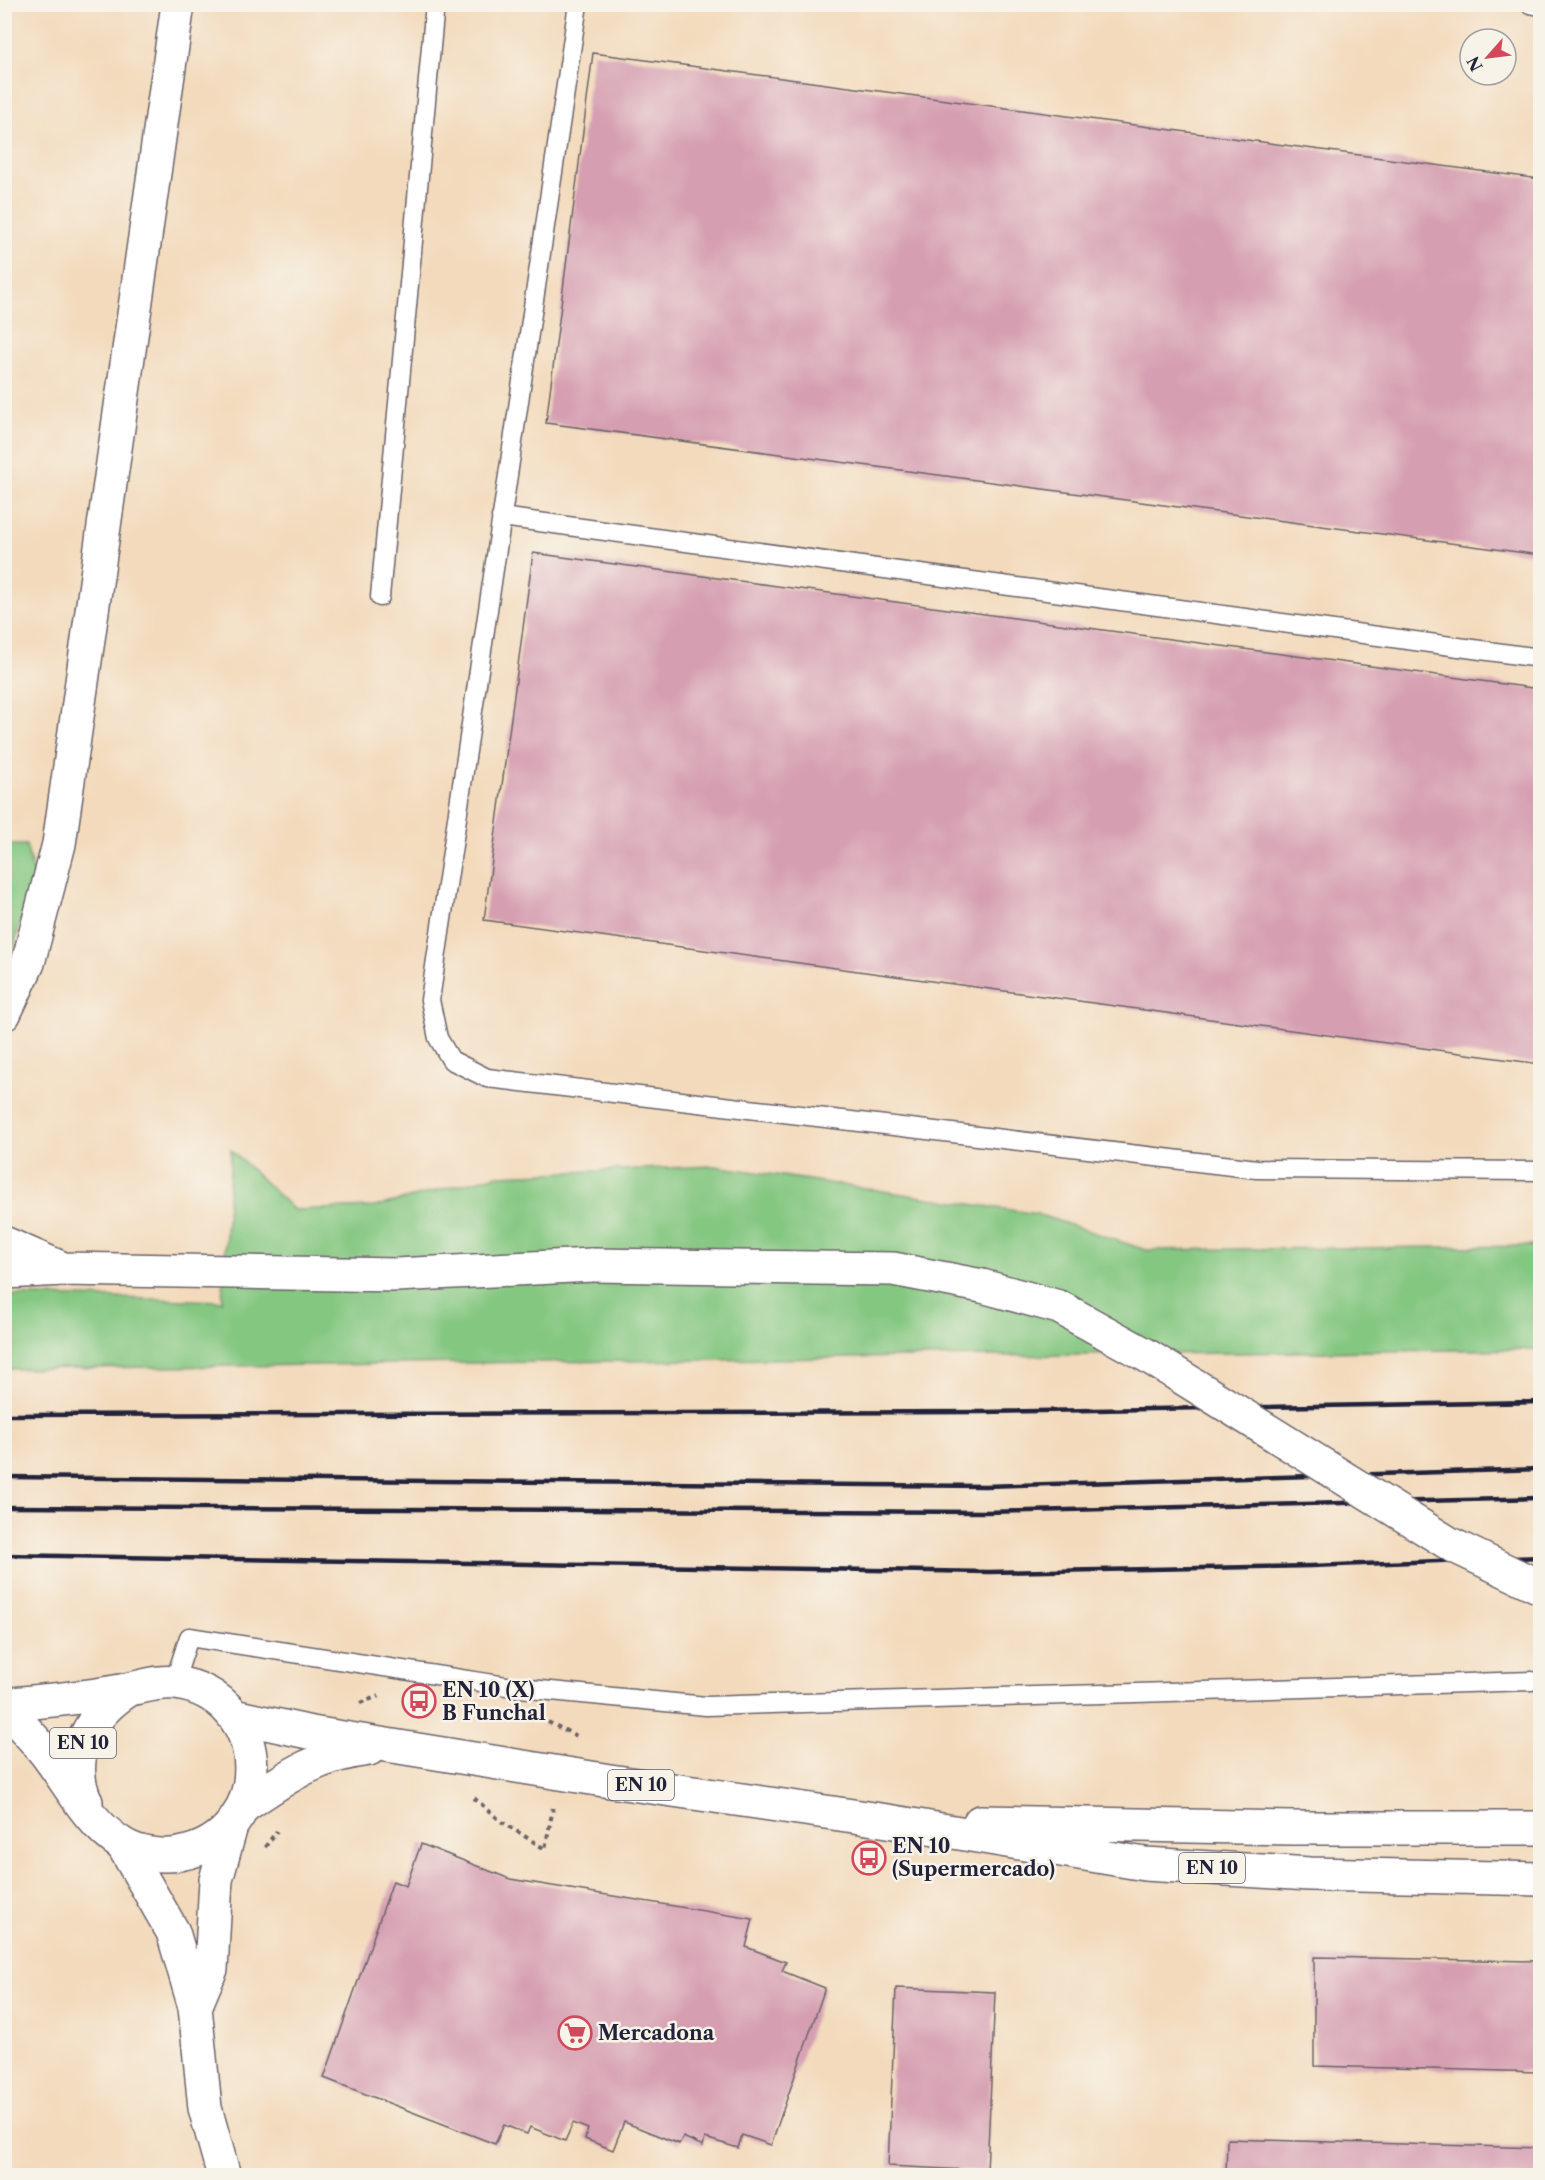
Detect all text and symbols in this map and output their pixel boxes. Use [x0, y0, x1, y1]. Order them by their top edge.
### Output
north arrow [1458, 27, 1518, 87]
text: N [1463, 53, 1487, 75]
place label: EN 10 (X) B Funchal [442, 1678, 546, 1725]
bus stop icon: EN 10 (X) B Funchal [401, 1683, 437, 1719]
road number: EN 10 [50, 1728, 116, 1758]
road number: EN 10 [608, 1770, 674, 1800]
place label: EN 10 (Supermercado) [892, 1834, 1055, 1881]
bus stop icon: EN 10 (Supermercado) [851, 1840, 887, 1876]
road number: EN 10 [1179, 1853, 1245, 1883]
supermarket icon: Mercadona [557, 2015, 593, 2051]
place label: Mercadona [598, 2021, 715, 2045]

